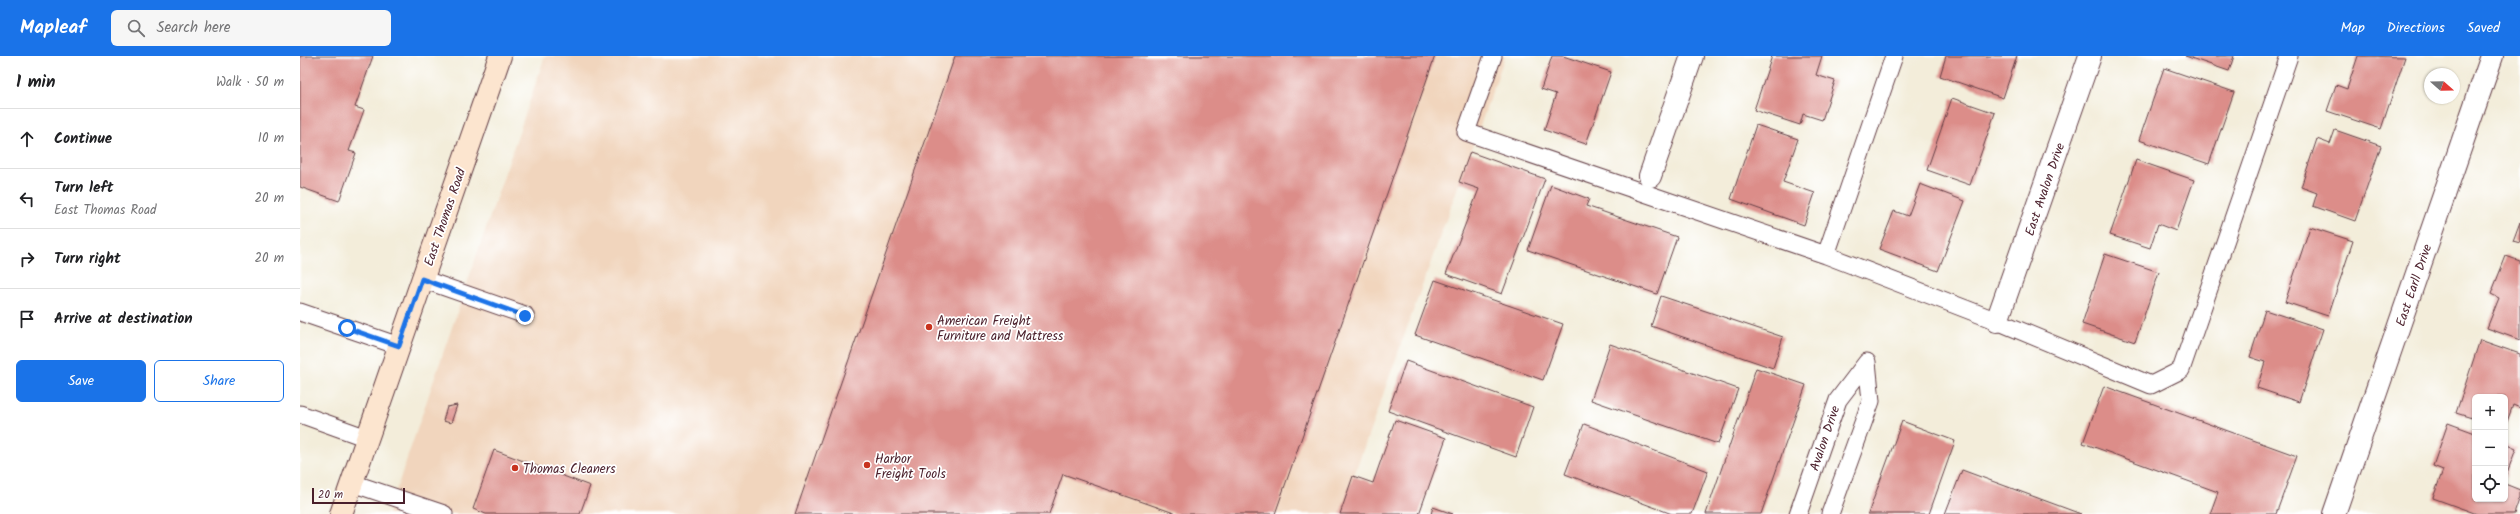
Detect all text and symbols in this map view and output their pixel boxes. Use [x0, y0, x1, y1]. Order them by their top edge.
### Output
search box [111, 10, 391, 46]
text: Mapleaf [20, 13, 87, 43]
text: Search here [157, 16, 231, 40]
icon: search [125, 17, 147, 39]
text: Map [2340, 17, 2365, 39]
text: Directions [2387, 17, 2445, 39]
text: Saved [2467, 17, 2500, 39]
north arrow [2424, 68, 2460, 104]
text: 1 min [16, 69, 55, 96]
text: Walk · 50 m [216, 72, 284, 93]
text: Continue [54, 127, 112, 151]
icon: ahead [16, 128, 38, 150]
text: 10 m [258, 128, 284, 149]
street label: East Avalon Drive [2020, 140, 2071, 239]
street label: East Thomas Road [419, 165, 472, 269]
text: Turn left [54, 176, 114, 200]
icon: left [16, 188, 38, 210]
text: 20 m [254, 188, 284, 209]
text: East Thomas Road [54, 200, 157, 221]
street label: East Earll Drive [2390, 241, 2438, 330]
text: Turn right [54, 247, 121, 271]
icon: right [16, 248, 38, 270]
text: 20 m [254, 248, 284, 269]
text: Arrive at destination [54, 307, 193, 331]
route end [516, 307, 534, 325]
icon: arrive [16, 308, 38, 330]
place label: American Freight Furniture and Mattress [937, 311, 1064, 347]
route start [338, 319, 356, 337]
marker: American Freight Furniture and Mattress [924, 322, 934, 332]
button: Save [16, 360, 146, 402]
button: Share [154, 360, 284, 402]
map controls [2472, 394, 2508, 502]
button: + [2472, 394, 2508, 430]
street label: Avalon Drive [1804, 403, 1846, 474]
button: − [2472, 430, 2508, 466]
place label: Harbor Freight Tools [875, 449, 946, 485]
place label: Thomas Cleaners [523, 459, 616, 480]
marker: Harbor Freight Tools [862, 460, 872, 470]
marker: Thomas Cleaners [510, 463, 520, 473]
button: locate [2472, 466, 2508, 502]
scale bar [312, 486, 405, 505]
text: 20 m [318, 486, 343, 504]

